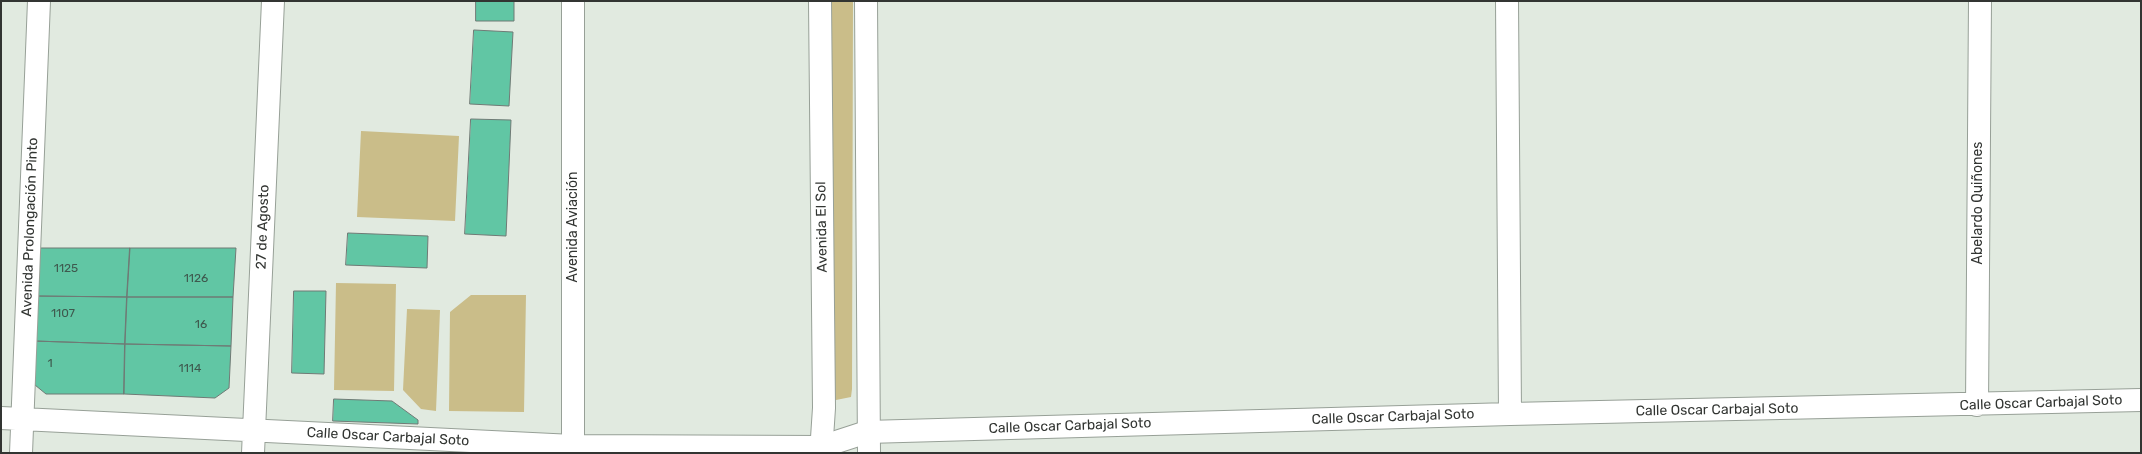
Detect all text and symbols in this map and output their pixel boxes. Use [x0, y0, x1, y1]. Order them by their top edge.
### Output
street label: Avenida Prolongación Pinto [18, 137, 42, 317]
street label: Abelardo Quiñones [1970, 142, 1986, 264]
street label: Avenida Aviación [565, 171, 581, 283]
street label: Avenida El Sol [813, 181, 831, 273]
street label: 27 de Agosto [253, 184, 273, 270]
house number: 1125 [54, 262, 78, 276]
house number: 1126 [184, 272, 208, 286]
house number: 1107 [51, 307, 75, 321]
house number: 16 [195, 318, 207, 332]
house number: 1 [47, 357, 53, 371]
house number: 1114 [179, 362, 201, 376]
street label: Calle Oscar Carbajal Soto [1959, 392, 2123, 414]
street label: Calle Oscar Carbajal Soto [1635, 400, 1799, 420]
street label: Calle Oscar Carbajal Soto [1311, 406, 1475, 428]
street label: Calle Oscar Carbajal Soto [988, 415, 1152, 437]
street label: Calle Oscar Carbajal Soto [306, 424, 470, 450]

